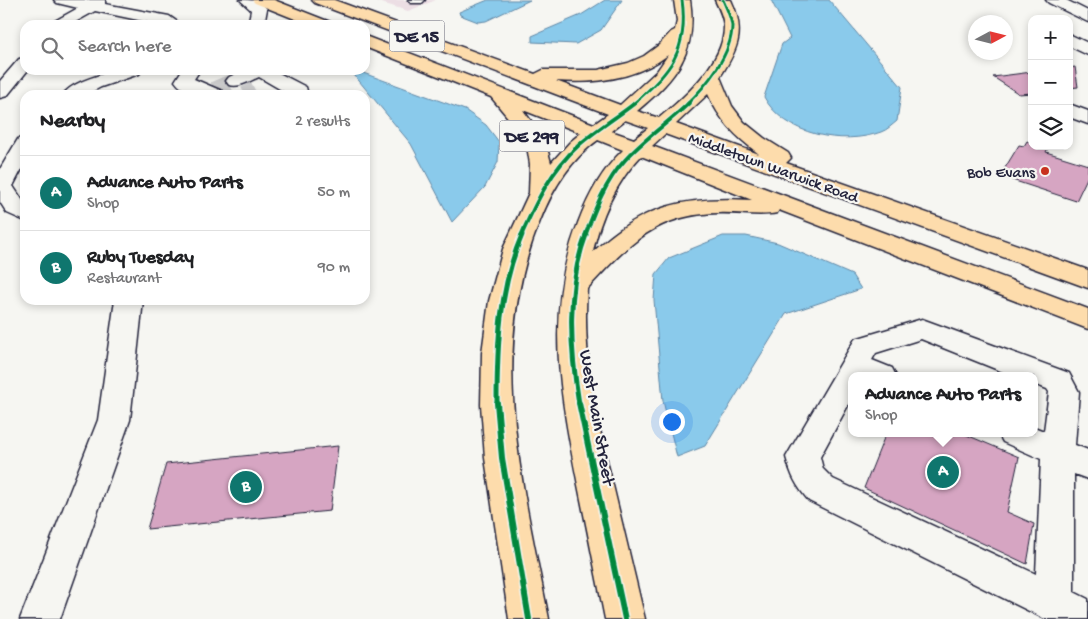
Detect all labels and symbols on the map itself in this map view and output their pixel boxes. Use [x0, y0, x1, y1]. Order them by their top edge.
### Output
north arrow [968, 15, 1013, 60]
road number: DE 15 [390, 20, 444, 52]
road number: DE 299 [500, 120, 564, 152]
street label: Middletown Warwick Road [685, 130, 862, 209]
place label: Bob Evans [966, 165, 1036, 184]
marker: Bob Evans [1039, 165, 1051, 177]
street label: West Main Street [572, 348, 619, 489]
your location [659, 409, 685, 435]
pin: A [927, 453, 959, 491]
pin: B [230, 468, 262, 506]

